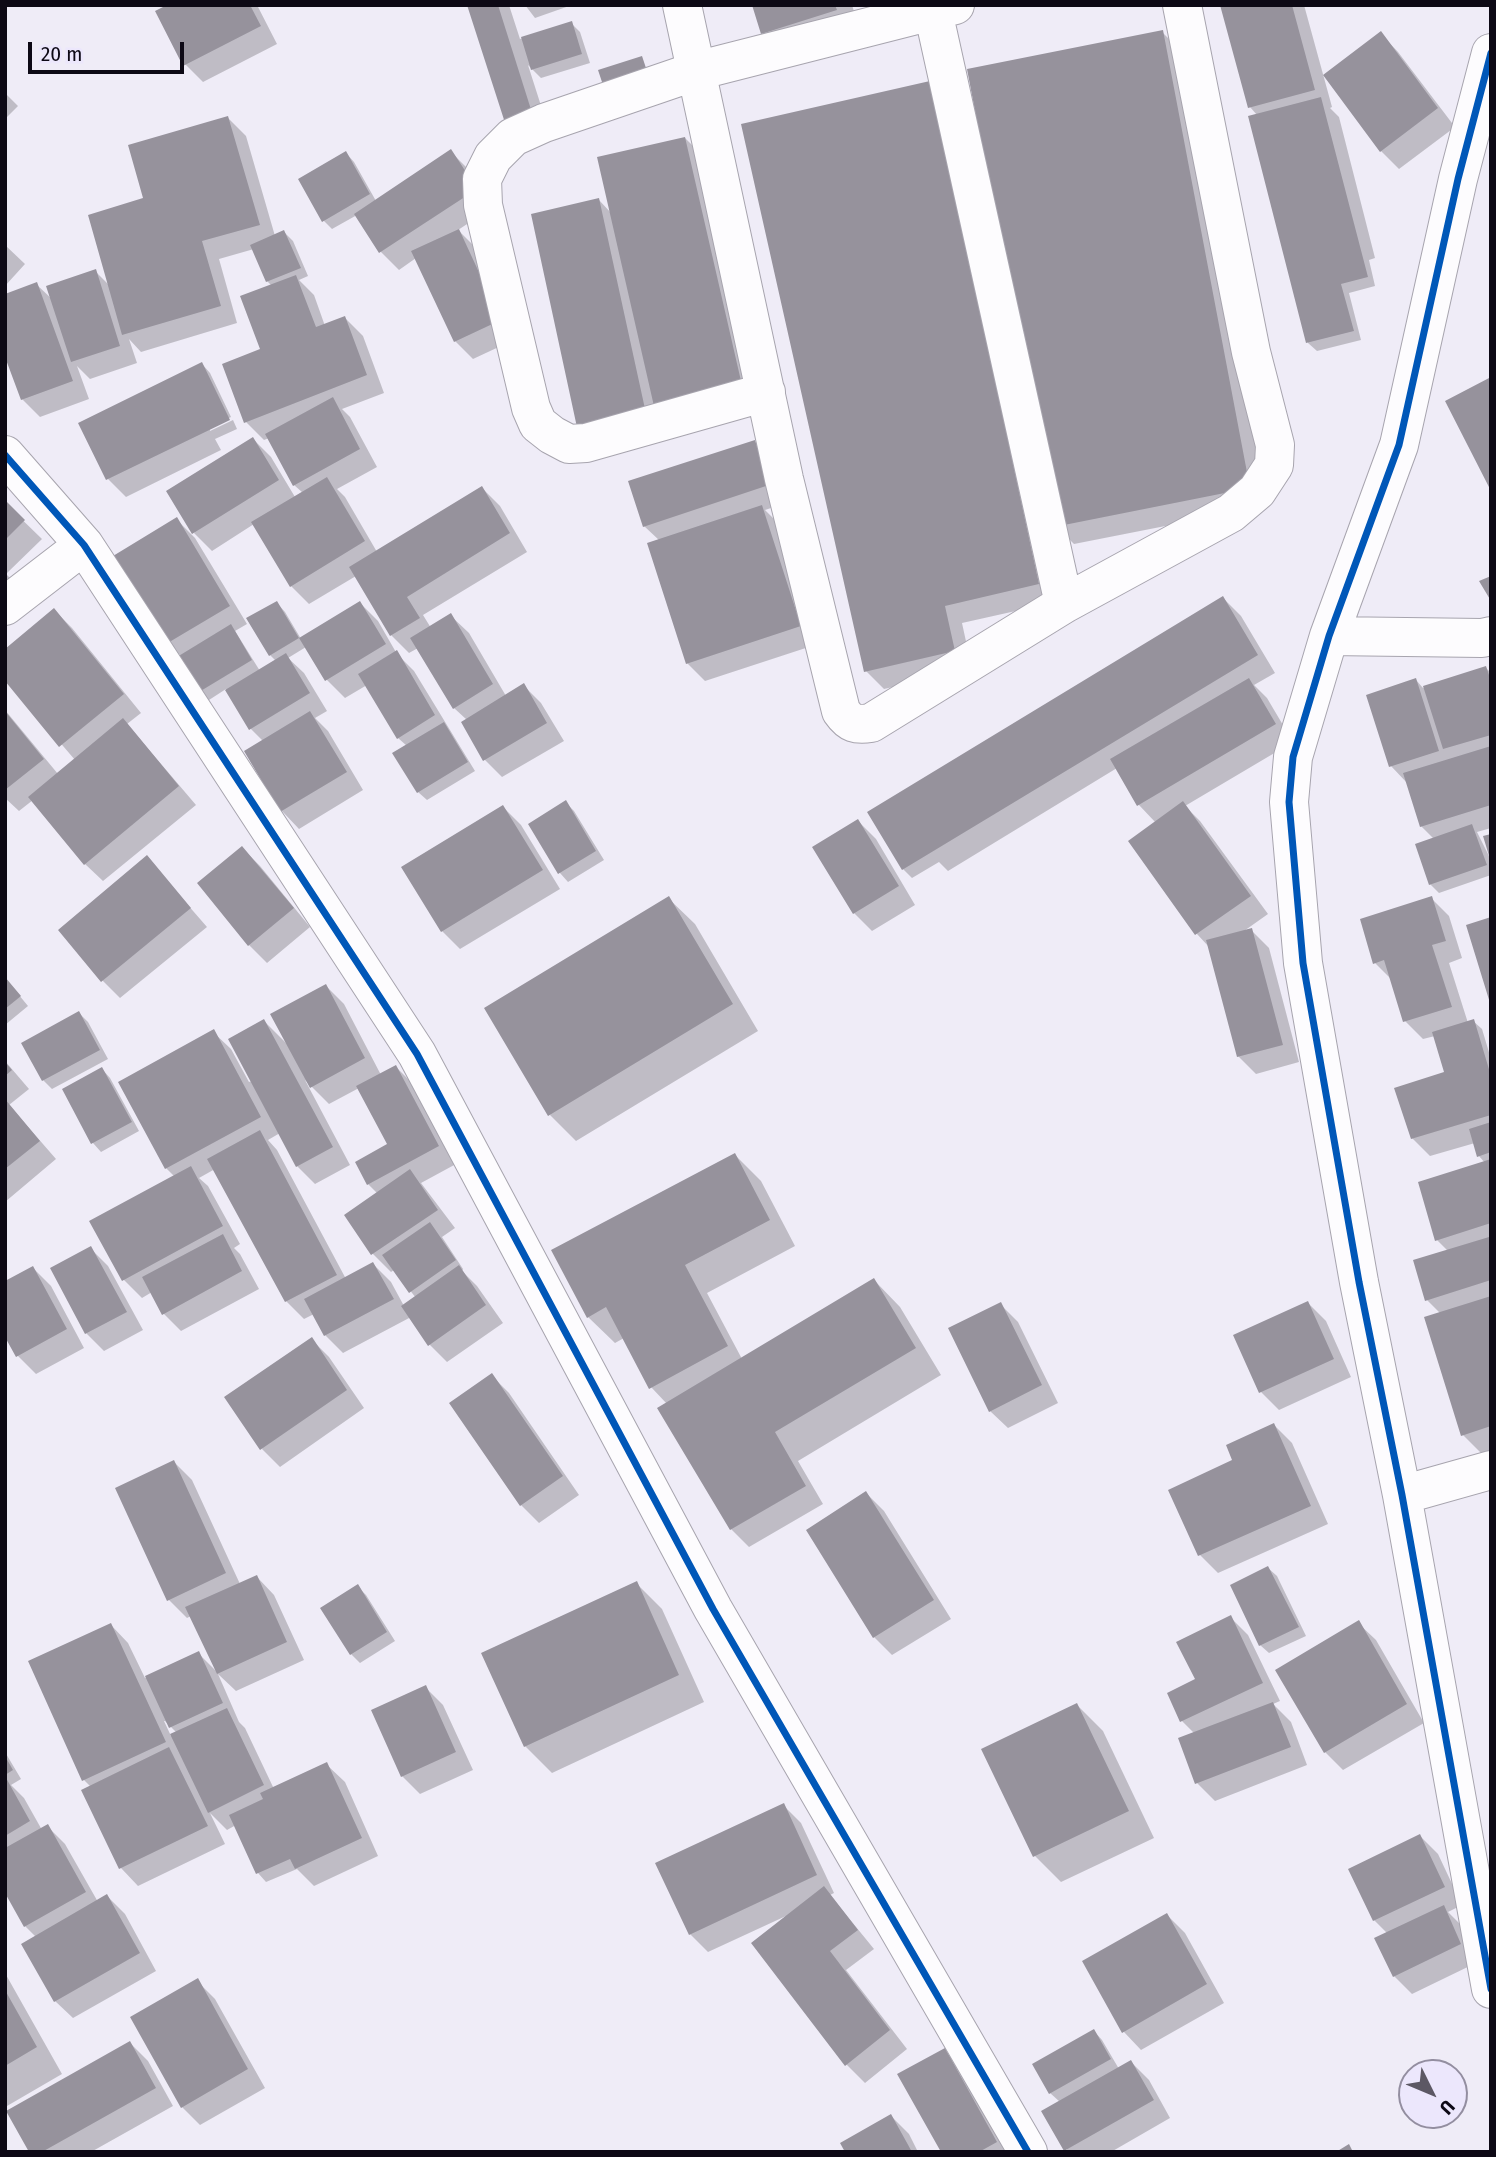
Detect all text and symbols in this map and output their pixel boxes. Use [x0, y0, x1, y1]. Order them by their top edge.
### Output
scale bar [32, 28, 187, 72]
text: 20 m [41, 41, 82, 67]
north arrow [1398, 2059, 1468, 2129]
text: U [1435, 2095, 1459, 2119]

